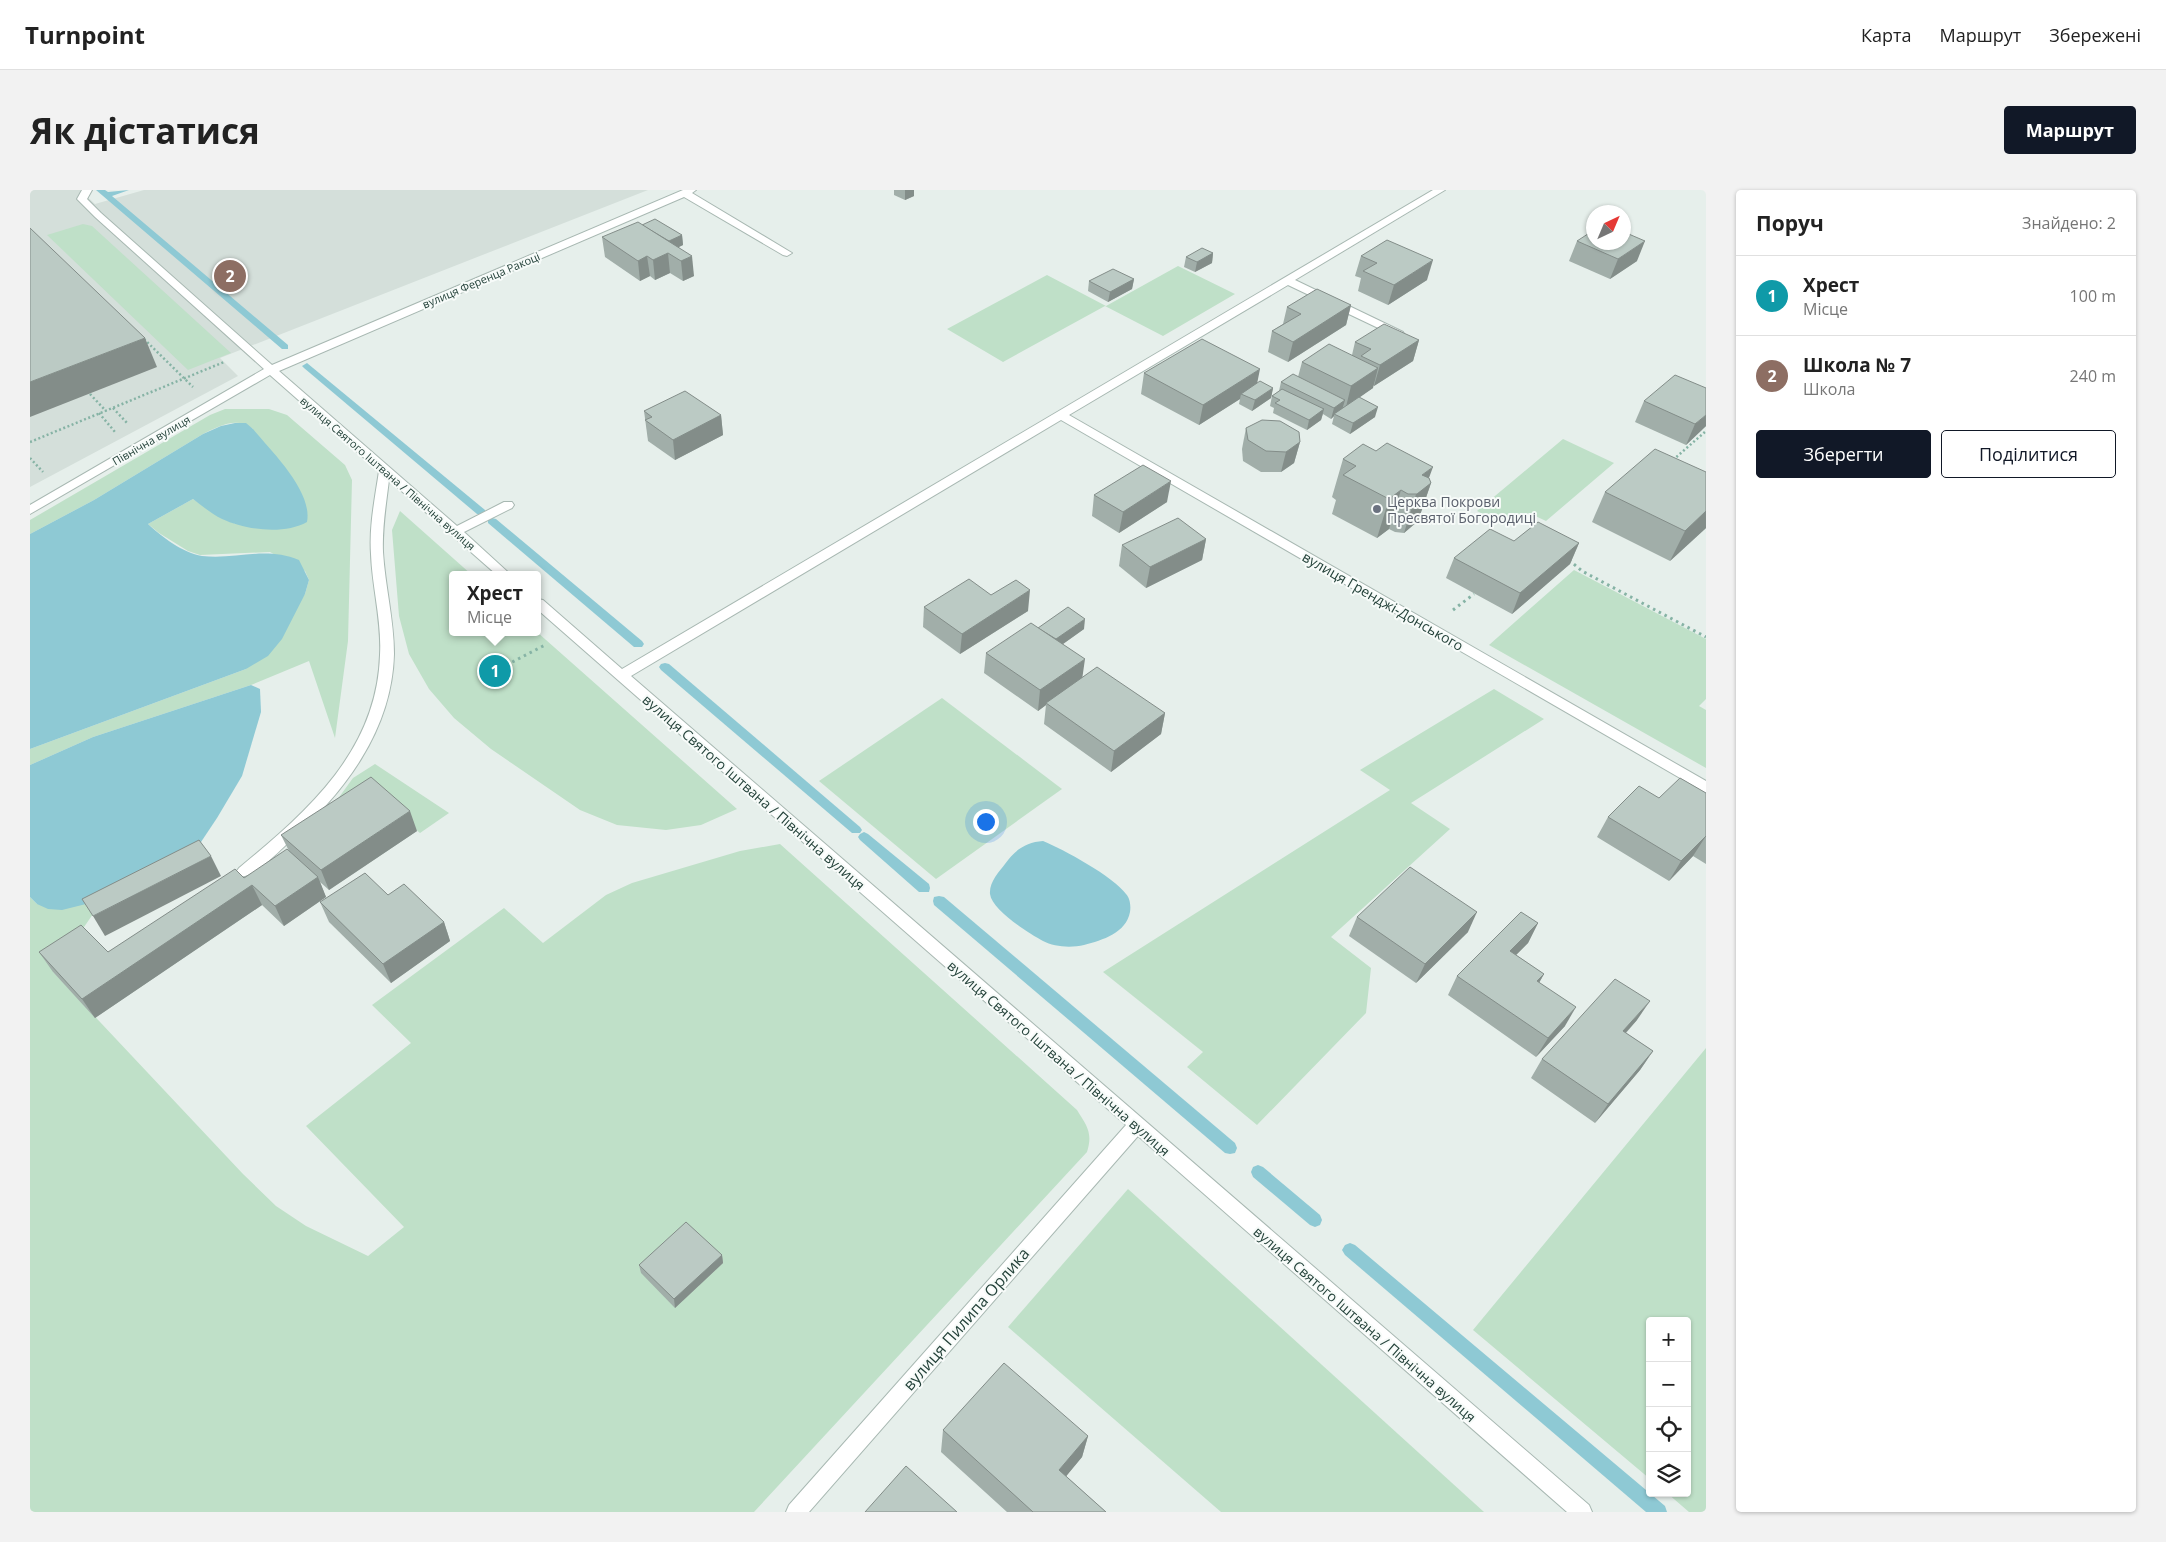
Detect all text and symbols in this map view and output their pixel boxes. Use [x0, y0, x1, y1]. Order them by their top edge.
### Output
text: Turnpoint [25, 18, 145, 51]
text: Карта [1861, 23, 1912, 47]
text: Маршрут [1940, 23, 2021, 47]
text: Збережені [2049, 23, 2141, 47]
button: Маршрут [2004, 106, 2136, 154]
text: Як дістатися [30, 107, 260, 154]
north arrow [1586, 205, 1631, 250]
text: Поруч [1756, 209, 1824, 237]
text: Знайдено: 2 [2022, 212, 2116, 234]
street label: вулиця Ференца Ракоці [420, 248, 542, 312]
pin: 2 [214, 257, 246, 295]
text: Хрест [1803, 272, 1859, 298]
text: 1 [1767, 285, 1777, 307]
text: 100 m [2070, 285, 2116, 307]
text: Місце [1803, 298, 1848, 320]
text: Школа № 7 [1803, 352, 1911, 378]
text: 2 [1767, 365, 1777, 387]
text: 240 m [2070, 365, 2116, 387]
text: Школа [1803, 378, 1855, 400]
street label: вулиця Святого Іштвана / Північна вулиця [297, 393, 479, 553]
street label: Північна вулиця [109, 412, 193, 468]
button: Зберегти [1756, 430, 1931, 478]
button: Поділитися [1941, 430, 2116, 478]
place label: Церква Покрови Пресвятої Богородиці [1387, 492, 1536, 527]
marker: Церква Покрови Пресвятої Богородиці [1371, 503, 1383, 515]
street label: вулиця Гренджі-Донського [1299, 547, 1467, 655]
popup [449, 571, 541, 636]
text: Хрест [467, 580, 523, 606]
text: Місце [467, 606, 512, 628]
pin: 1 [479, 652, 511, 690]
street label: вулиця Святого Іштвана / Північна вулиця [639, 690, 869, 894]
your location [973, 809, 999, 835]
street label: вулиця Святого Іштвана / Північна вулиця [944, 956, 1174, 1160]
street label: вулиця Святого Іштвана / Північна вулиця [1250, 1222, 1480, 1426]
street label: вулиця Пилипа Орлика [898, 1243, 1034, 1395]
map controls [1646, 1317, 1691, 1497]
button: + [1646, 1317, 1691, 1362]
button: − [1646, 1362, 1691, 1407]
button: locate [1646, 1407, 1691, 1452]
button: layers [1646, 1452, 1691, 1497]

